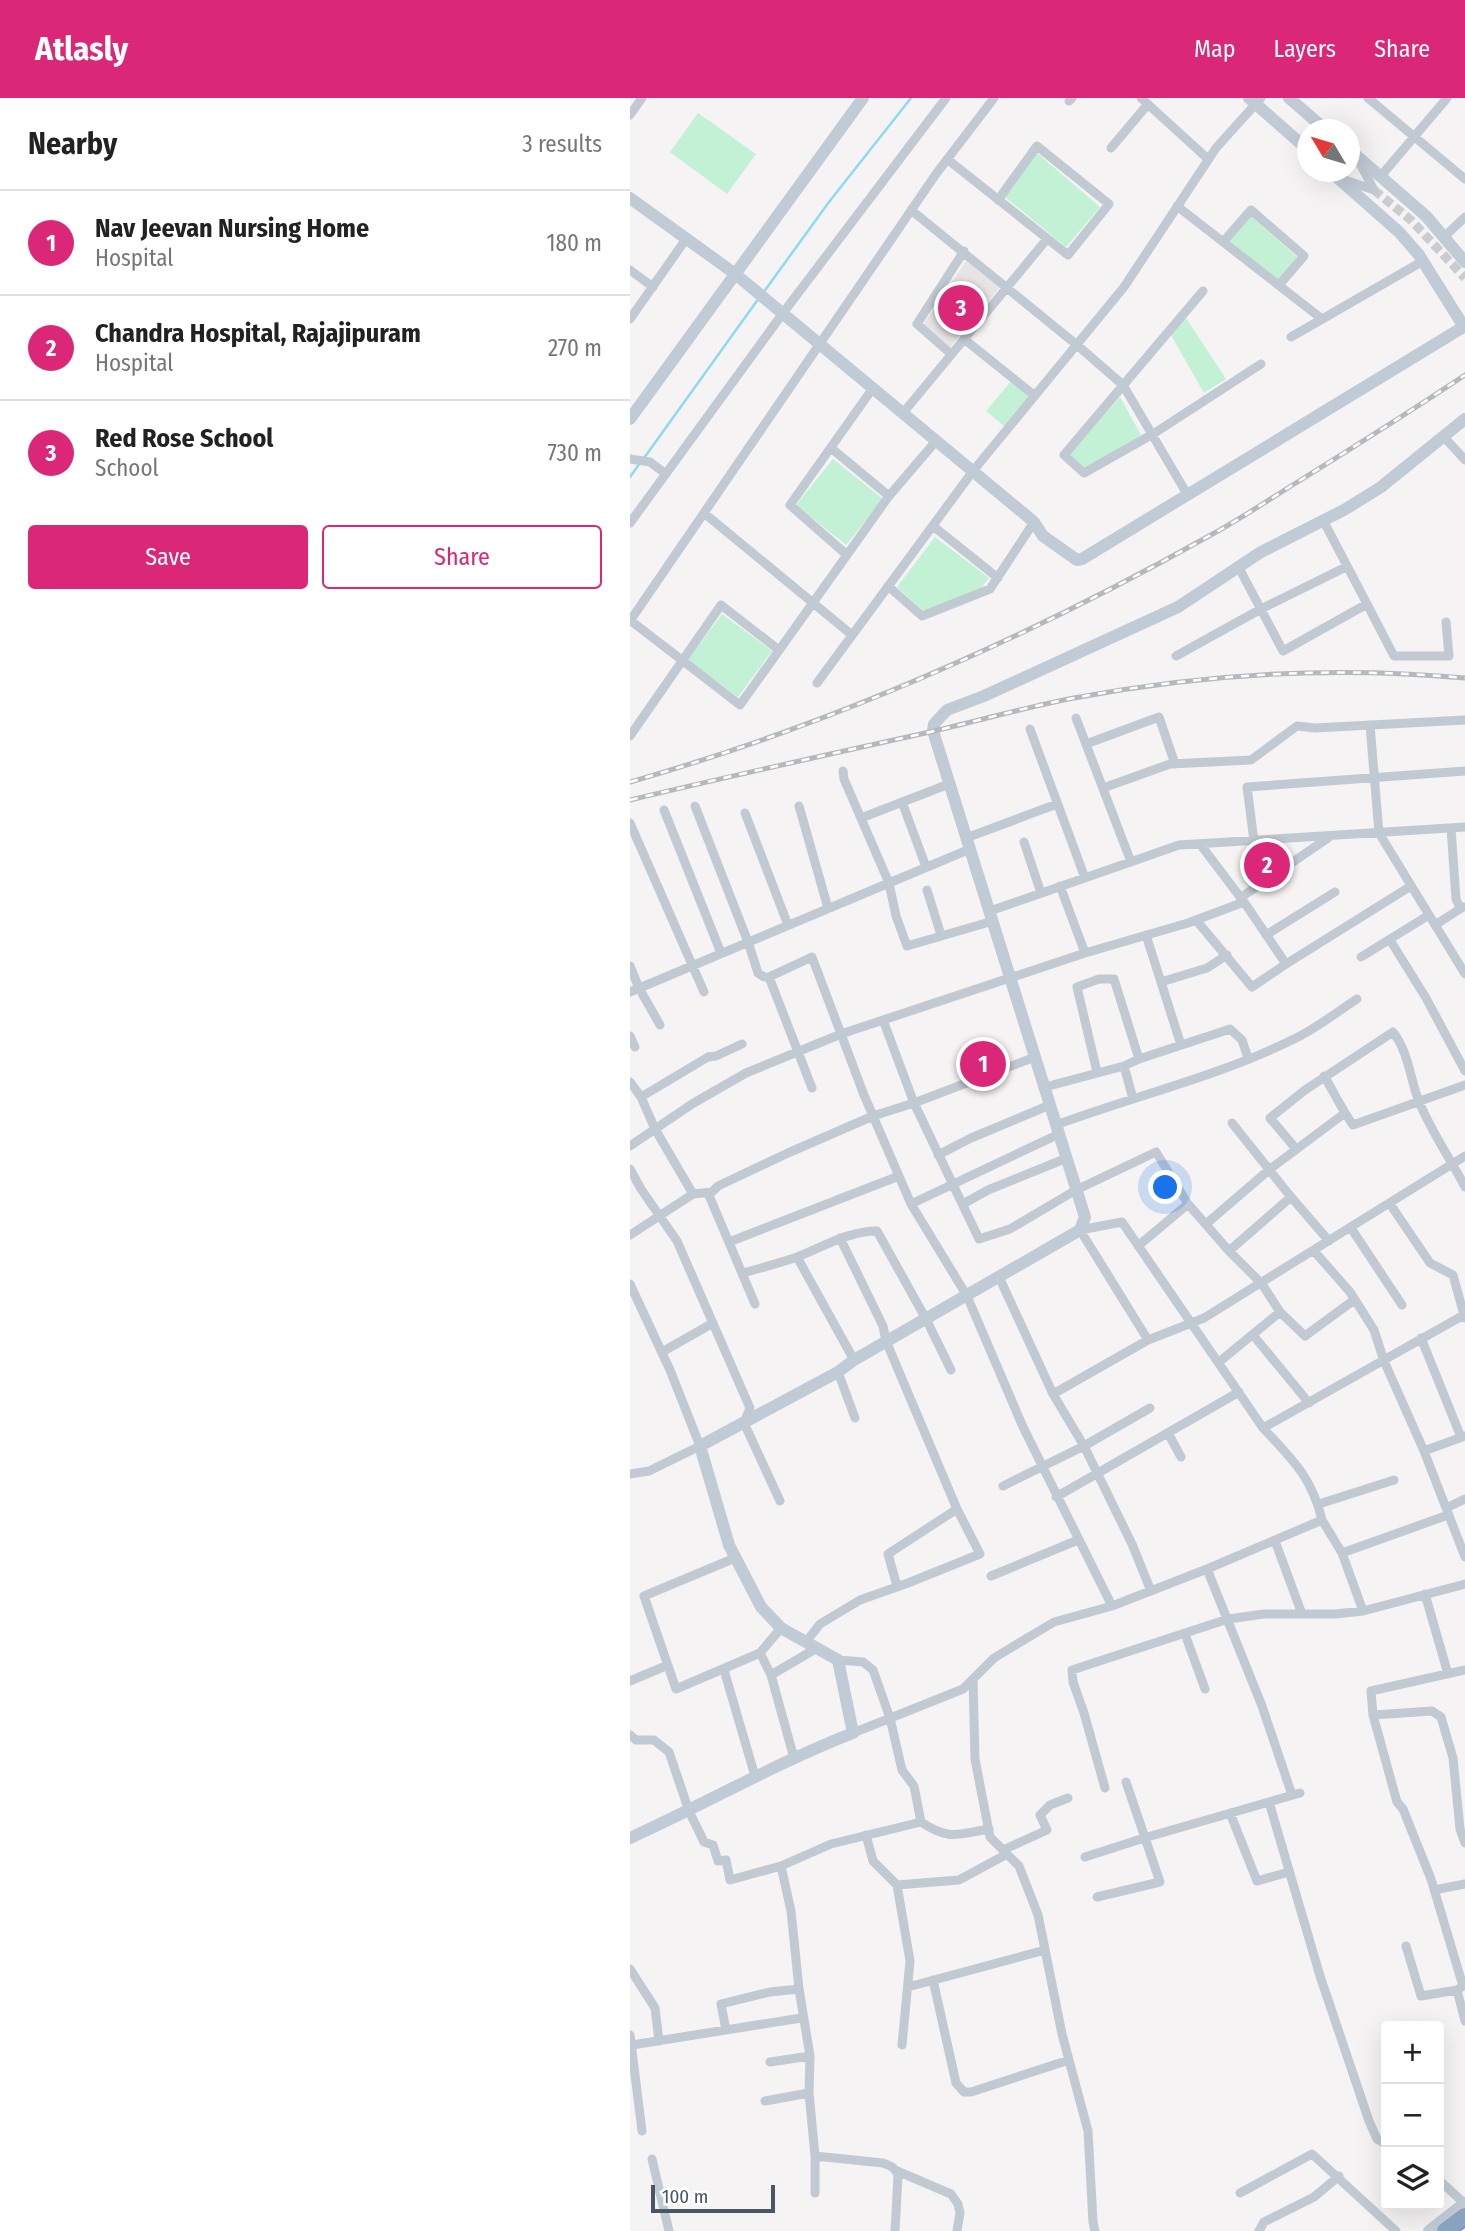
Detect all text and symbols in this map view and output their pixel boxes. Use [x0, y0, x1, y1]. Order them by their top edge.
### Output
text: Atlasly [35, 29, 128, 69]
text: Map [1194, 35, 1236, 63]
text: Layers [1274, 35, 1336, 63]
text: Share [1374, 35, 1430, 63]
north arrow [1297, 119, 1360, 182]
text: Nearby [28, 126, 117, 162]
text: 3 results [522, 130, 602, 158]
text: Nav Jeevan Nursing Home [95, 213, 369, 244]
text: 1 [46, 229, 56, 257]
text: 180 m [546, 229, 602, 257]
text: Hospital [95, 244, 173, 272]
pin: 3 [938, 282, 984, 334]
text: Chandra Hospital, Rajajipuram [95, 318, 421, 349]
text: 2 [46, 334, 56, 362]
text: 270 m [548, 334, 602, 362]
text: Hospital [95, 349, 173, 377]
text: Red Rose School [95, 423, 273, 454]
text: 3 [46, 439, 56, 467]
text: 730 m [547, 439, 602, 467]
text: School [95, 454, 159, 482]
button: Save [28, 525, 308, 589]
button: Share [322, 525, 602, 589]
pin: 2 [1244, 839, 1290, 891]
pin: 1 [960, 1038, 1006, 1090]
your location [1148, 1170, 1182, 1204]
map controls [1381, 2021, 1444, 2210]
button: + [1381, 2021, 1444, 2084]
button: − [1381, 2084, 1444, 2147]
button: layers [1381, 2147, 1444, 2210]
scale bar [651, 2182, 775, 2214]
text: 100 m [662, 2185, 708, 2208]

